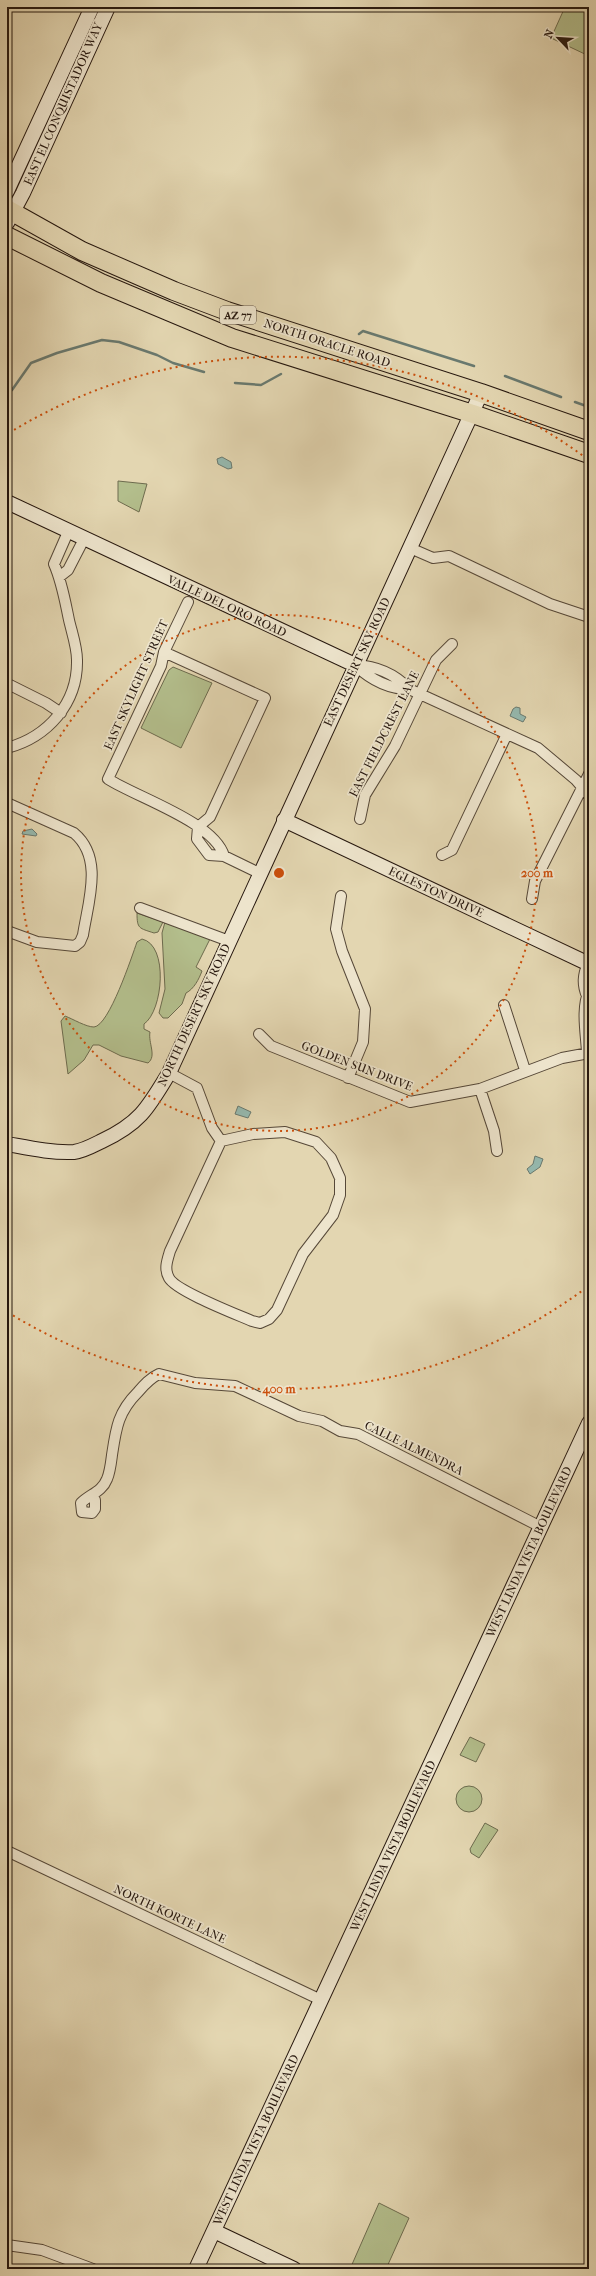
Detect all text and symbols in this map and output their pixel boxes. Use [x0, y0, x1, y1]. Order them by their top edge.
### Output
north arrow [538, 18, 578, 58]
street label: EAST EL CONQUISTADOR WAY [21, 20, 106, 188]
text: N [542, 27, 557, 41]
road number: AZ 77 [220, 306, 256, 324]
street label: NORTH ORACLE ROAD [262, 316, 392, 370]
street label: VALLE DEL ORO ROAD [164, 572, 289, 640]
street label: EAST DESERT SKY ROAD [321, 595, 393, 729]
street label: EAST SKYLIGHT STREET [101, 617, 171, 752]
street label: EAST FIELDCREST LANE [346, 669, 422, 799]
street label: EGLESTON DRIVE [386, 864, 486, 920]
centre of rings [272, 866, 286, 880]
text: 200 m [521, 866, 554, 880]
street label: NORTH DESERT SKY ROAD [155, 942, 233, 1088]
street label: GOLDEN SUN DRIVE [299, 1038, 415, 1094]
text: 400 m [262, 1382, 296, 1397]
street label: CALLE ALMENDRA [362, 1418, 466, 1478]
street label: WEST LINDA VISTA BOULEVARD [483, 1464, 575, 1641]
street label: WEST LINDA VISTA BOULEVARD [347, 1758, 439, 1935]
street label: NORTH KORTE LANE [112, 1882, 228, 1946]
street label: WEST LINDA VISTA BOULEVARD [210, 2052, 302, 2229]

